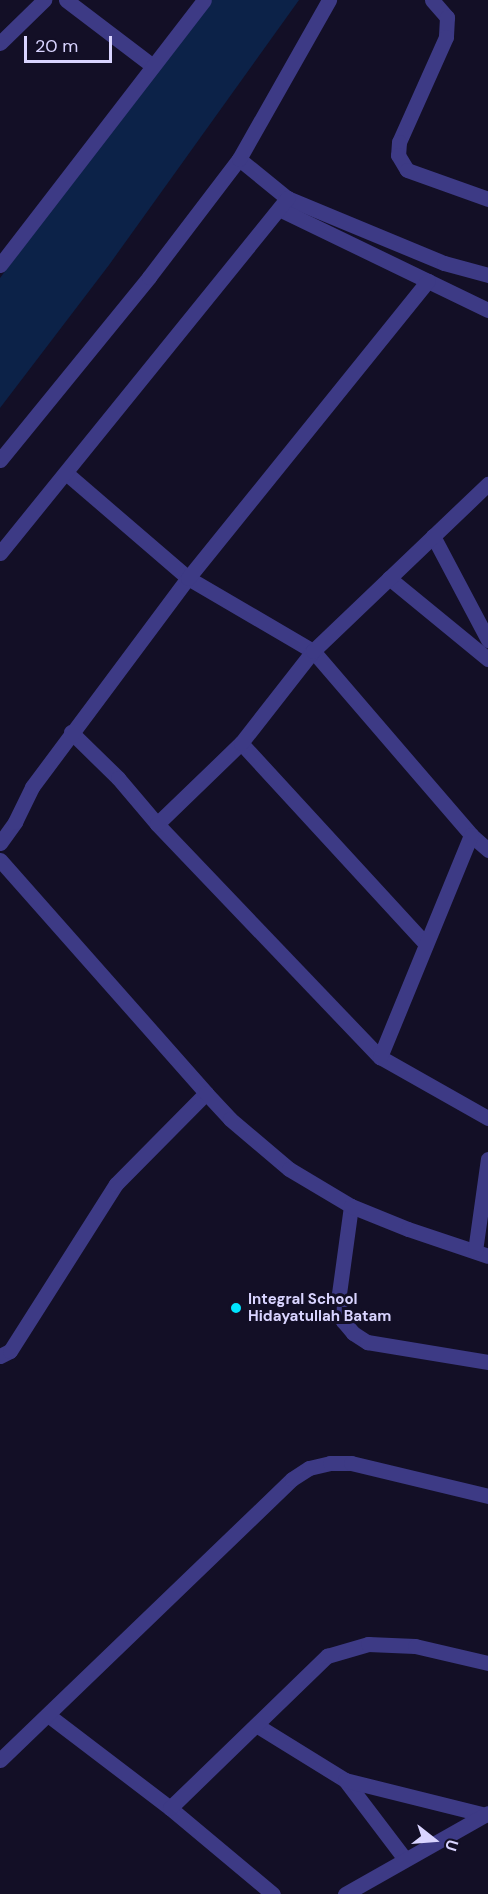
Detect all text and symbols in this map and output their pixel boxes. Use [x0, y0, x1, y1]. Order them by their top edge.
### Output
scale bar [27, 24, 116, 62]
text: 20 m [35, 34, 78, 58]
place label: Integral School Hidayatullah Batam [248, 1290, 391, 1325]
marker: Integral School Hidayatullah Batam [229, 1301, 243, 1315]
north arrow [404, 1810, 464, 1870]
text: U [440, 1837, 463, 1854]

